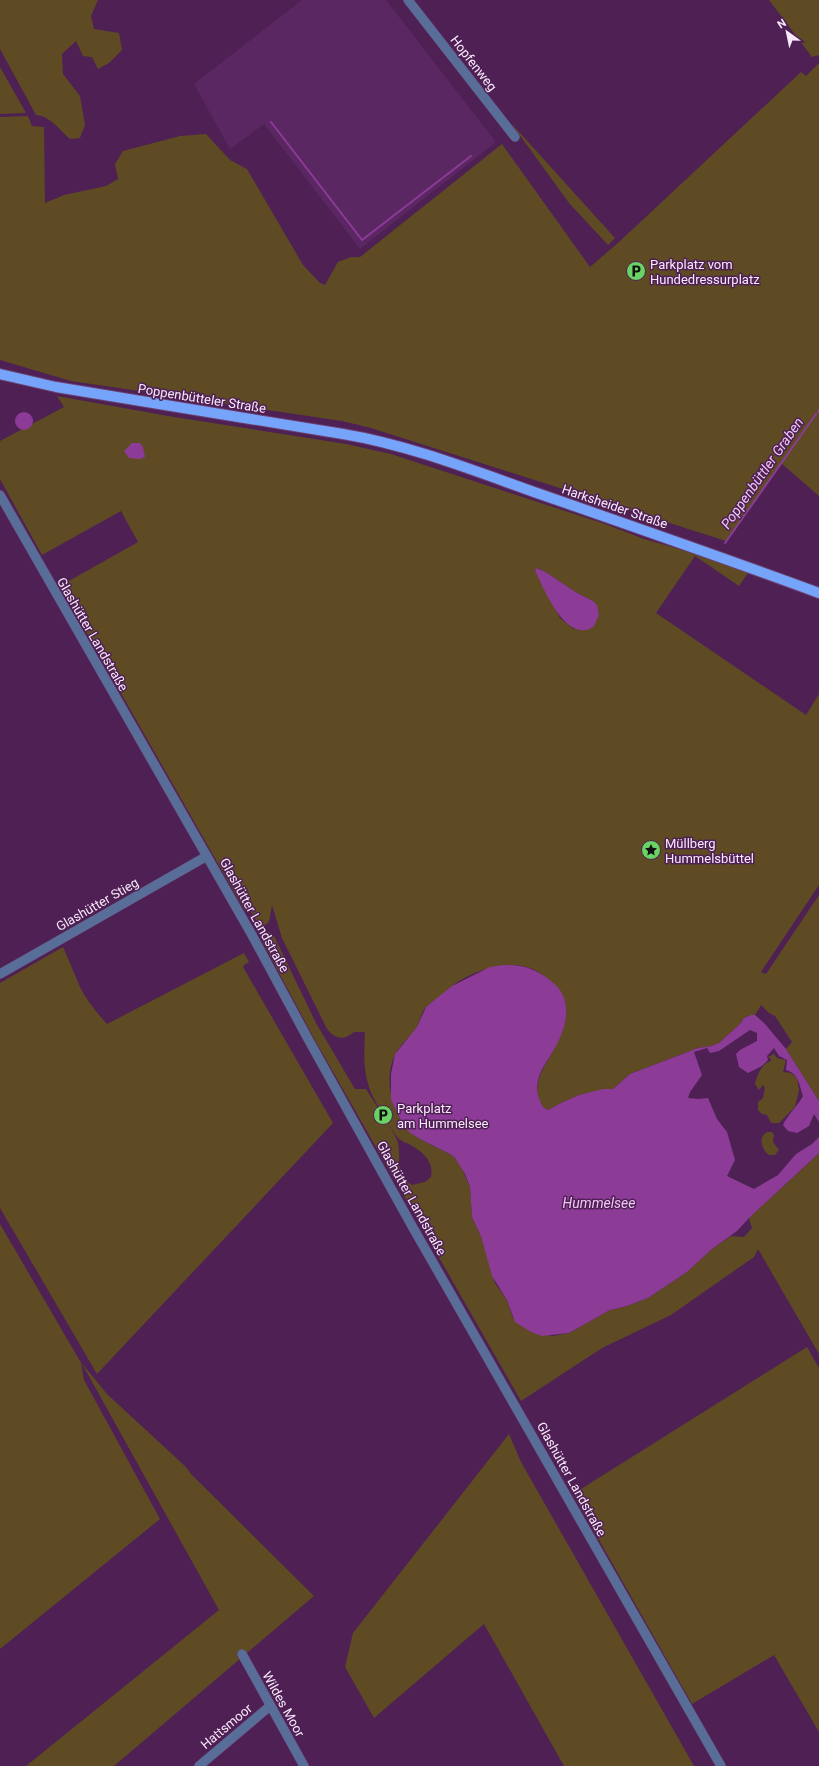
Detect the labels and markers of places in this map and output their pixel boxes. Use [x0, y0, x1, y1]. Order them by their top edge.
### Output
place label: Parkplatz vom Hundedressurplatz [650, 257, 760, 287]
parking icon: Parkplatz vom Hundedressurplatz [625, 260, 647, 282]
place label: Müllberg Hummelsbüttel [665, 836, 754, 866]
place icon: Müllberg Hummelsbüttel [640, 839, 662, 861]
place label: Parkplatz am Hummelsee [397, 1101, 489, 1131]
parking icon: Parkplatz am Hummelsee [372, 1104, 394, 1126]

